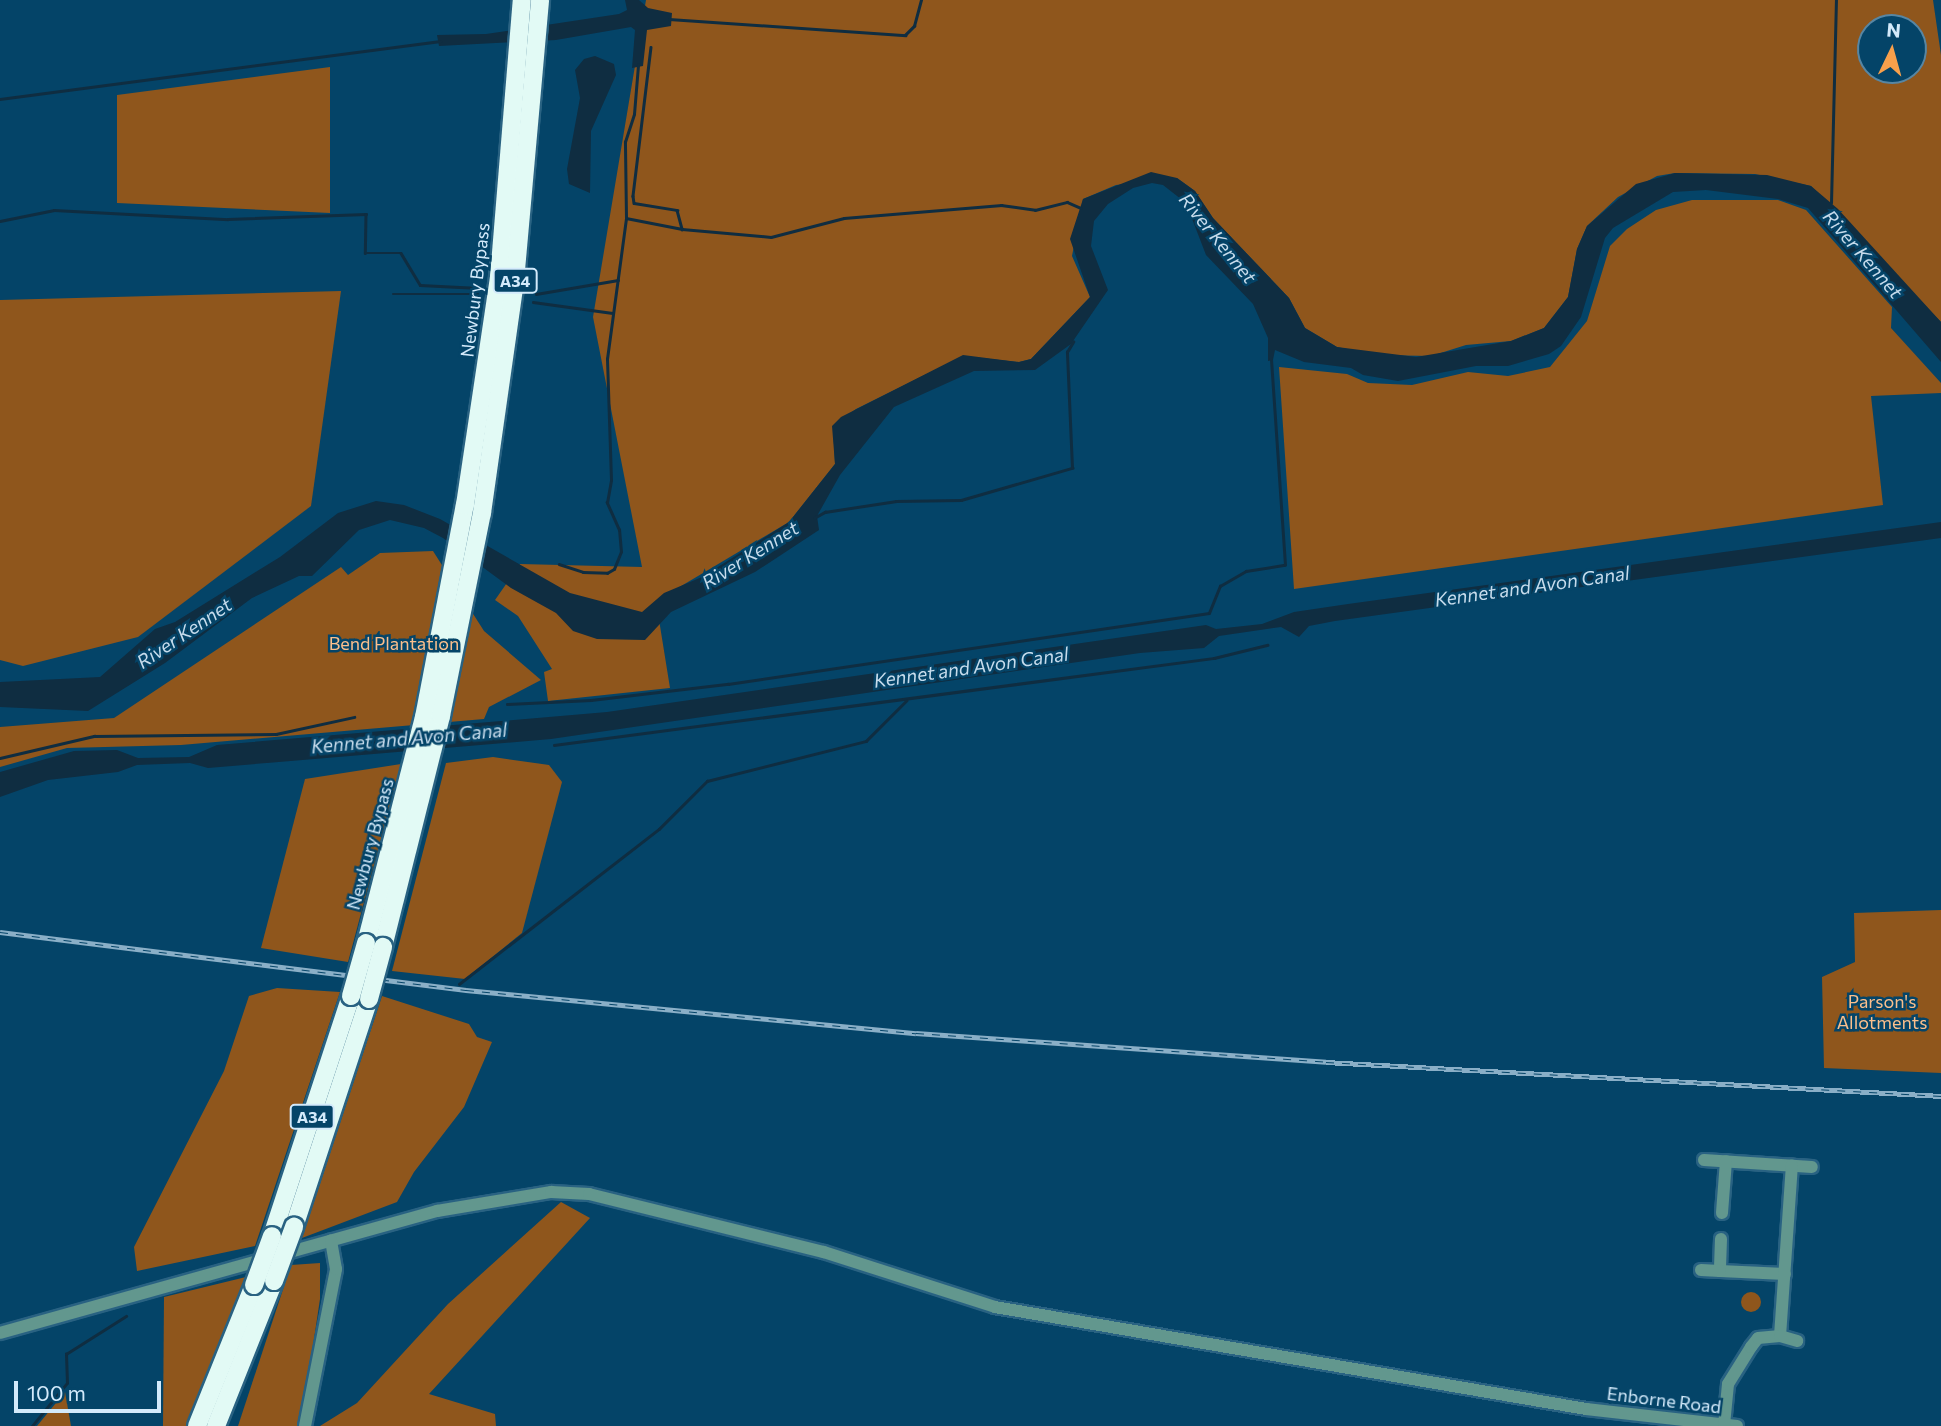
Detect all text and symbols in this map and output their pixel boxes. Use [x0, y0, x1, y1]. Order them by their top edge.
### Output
north arrow [1857, 14, 1927, 84]
text: N [1886, 17, 1902, 42]
water label: River Kennet [1175, 188, 1261, 288]
water label: River Kennet [1818, 205, 1908, 303]
street label: Newbury Bypass [456, 222, 494, 358]
road number: A34 [492, 268, 538, 294]
water label: River Kennet [697, 516, 803, 594]
water label: Kennet and Avon Canal [1433, 561, 1631, 611]
water label: River Kennet [132, 593, 236, 673]
park label: Bend Plantation [329, 632, 459, 654]
water label: Kennet and Avon Canal [872, 642, 1070, 692]
water label: Kennet and Avon Canal [310, 718, 508, 758]
street label: Newbury Bypass [342, 776, 398, 912]
park label: Parson's Allotments [1837, 991, 1927, 1034]
road number: A34 [289, 1105, 335, 1130]
scale bar [18, 1366, 164, 1410]
text: 100 m [27, 1380, 86, 1405]
street label: Enborne Road [1606, 1382, 1722, 1418]

